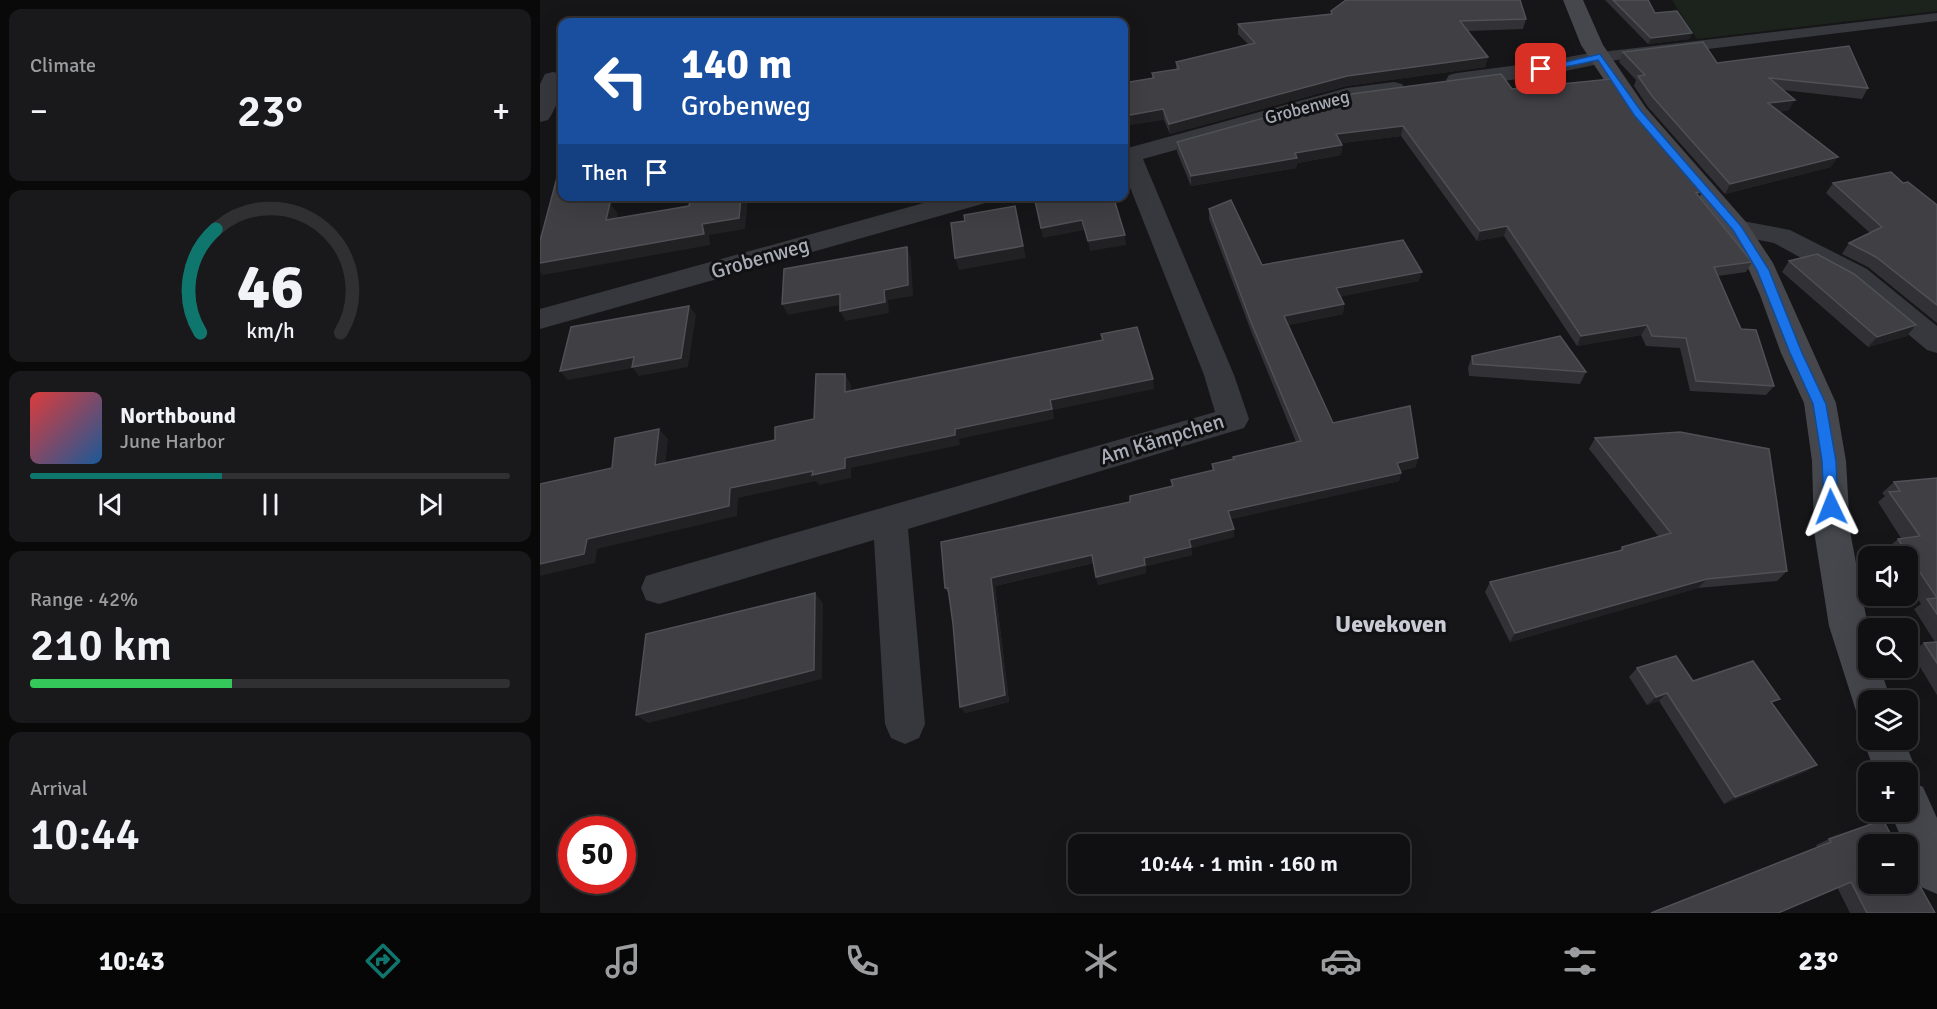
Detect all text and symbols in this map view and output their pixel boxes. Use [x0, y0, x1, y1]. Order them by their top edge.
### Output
text: 140 m [681, 39, 792, 90]
icon: left [582, 42, 660, 120]
pin [1515, 43, 1566, 94]
icon: arrive [1524, 52, 1557, 85]
text: Climate [30, 53, 96, 78]
text: 23° [237, 84, 303, 139]
street label: Grobenweg [1262, 85, 1352, 129]
text: Grobenweg [681, 90, 811, 123]
text: − [30, 91, 48, 132]
text: + [492, 91, 510, 132]
icon: arrive [640, 156, 673, 189]
text: Then [582, 159, 628, 186]
street label: Grobenweg [708, 232, 812, 284]
text: 46 [236, 248, 304, 325]
text: km/h [246, 318, 294, 344]
text: Northbound [120, 402, 236, 429]
street label: Am Kämpchen [1097, 408, 1227, 470]
text: June Harbor [120, 429, 225, 454]
position arrow [1799, 475, 1863, 539]
icon: previous [94, 488, 127, 521]
icon: pause [254, 488, 287, 521]
icon: next [414, 488, 447, 521]
map controls [1858, 546, 1918, 894]
button: sound [1858, 546, 1918, 606]
text: Range · 42% [30, 587, 138, 612]
district label: Uevekoven [1335, 609, 1447, 639]
text: 210 km [30, 618, 172, 673]
button: search [1858, 618, 1918, 678]
button: layers [1858, 690, 1918, 750]
button: + [1858, 762, 1918, 822]
text: Arrival [30, 776, 88, 801]
text: 10:44 [30, 807, 140, 862]
speed limit sign: 50 [558, 816, 636, 894]
button: − [1858, 834, 1918, 894]
text: 10:44 · 1 min · 160 m [1140, 850, 1338, 877]
icon: directions [362, 940, 404, 982]
icon: music [602, 940, 644, 982]
icon: phone [841, 940, 883, 982]
icon: climate [1080, 940, 1122, 982]
icon: car [1320, 940, 1362, 982]
icon: filters [1559, 940, 1601, 982]
text: 10:43 [99, 945, 165, 978]
text: 23° [1798, 945, 1838, 978]

